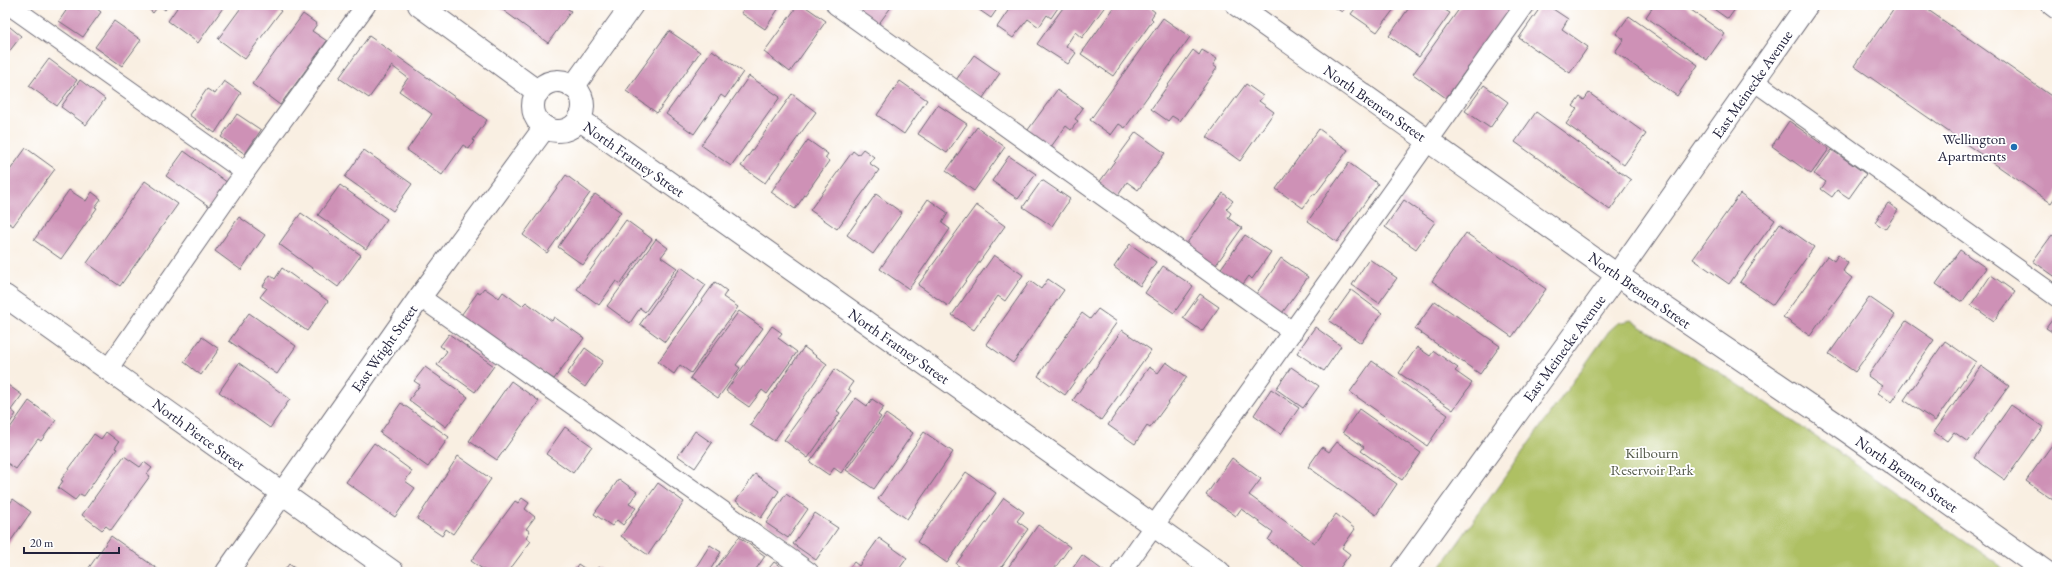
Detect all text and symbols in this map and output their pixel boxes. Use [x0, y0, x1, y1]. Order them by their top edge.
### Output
street label: East Meinecke Avenue [1708, 26, 1797, 142]
street label: North Bremen Street [1320, 61, 1430, 146]
street label: North Fratney Street [580, 117, 689, 201]
place label: Wellington Apartments [1936, 129, 2006, 165]
marker: Wellington Apartments [2009, 142, 2019, 152]
street label: North Bremen Street [1585, 248, 1695, 333]
street label: East Meinecke Avenue [1519, 291, 1609, 405]
street label: East Wright Street [347, 300, 421, 395]
street label: North Fratney Street [845, 304, 954, 388]
street label: North Pierce Street [149, 394, 249, 474]
street label: North Bremen Street [1852, 432, 1962, 517]
park label: Kilbourn Reservoir Park [1610, 443, 1695, 479]
scale bar [24, 529, 119, 555]
text: 20 m [30, 535, 54, 551]

